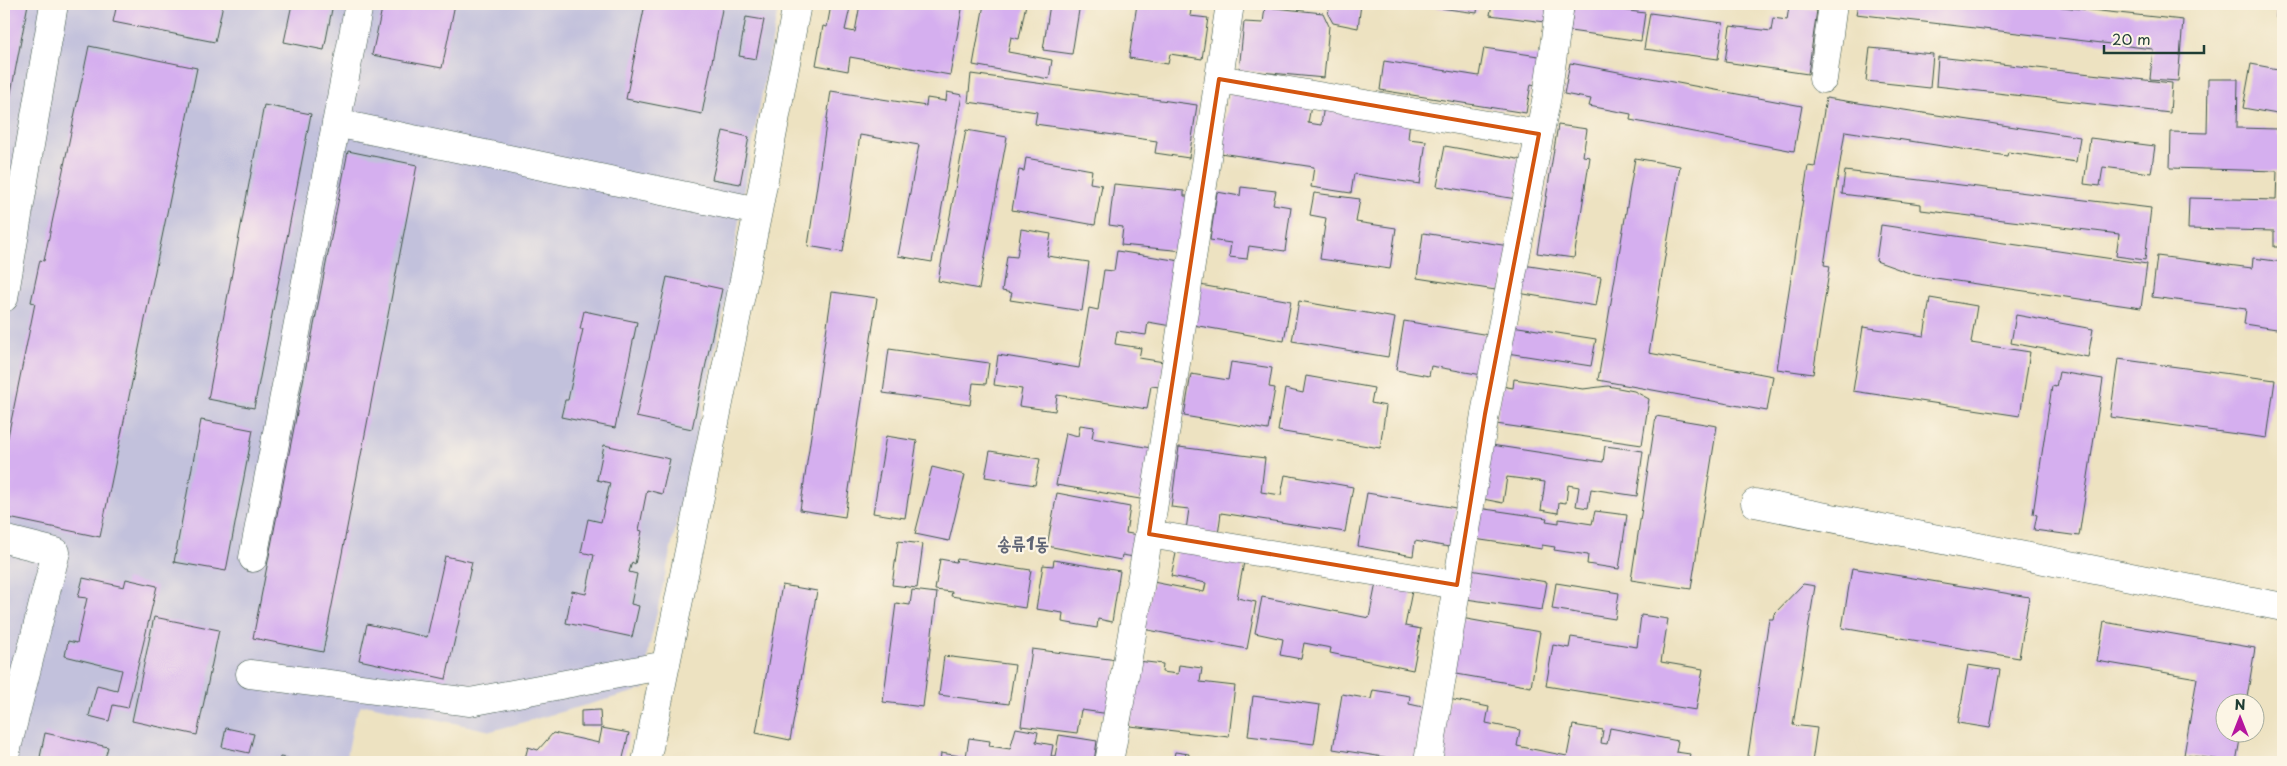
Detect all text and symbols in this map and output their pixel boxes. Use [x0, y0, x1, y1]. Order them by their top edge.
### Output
scale bar [2104, 22, 2204, 54]
text: 20 m [2112, 27, 2151, 50]
district label: 송류1동 [997, 529, 1049, 556]
north arrow [2214, 694, 2264, 744]
text: N [2234, 694, 2246, 715]

